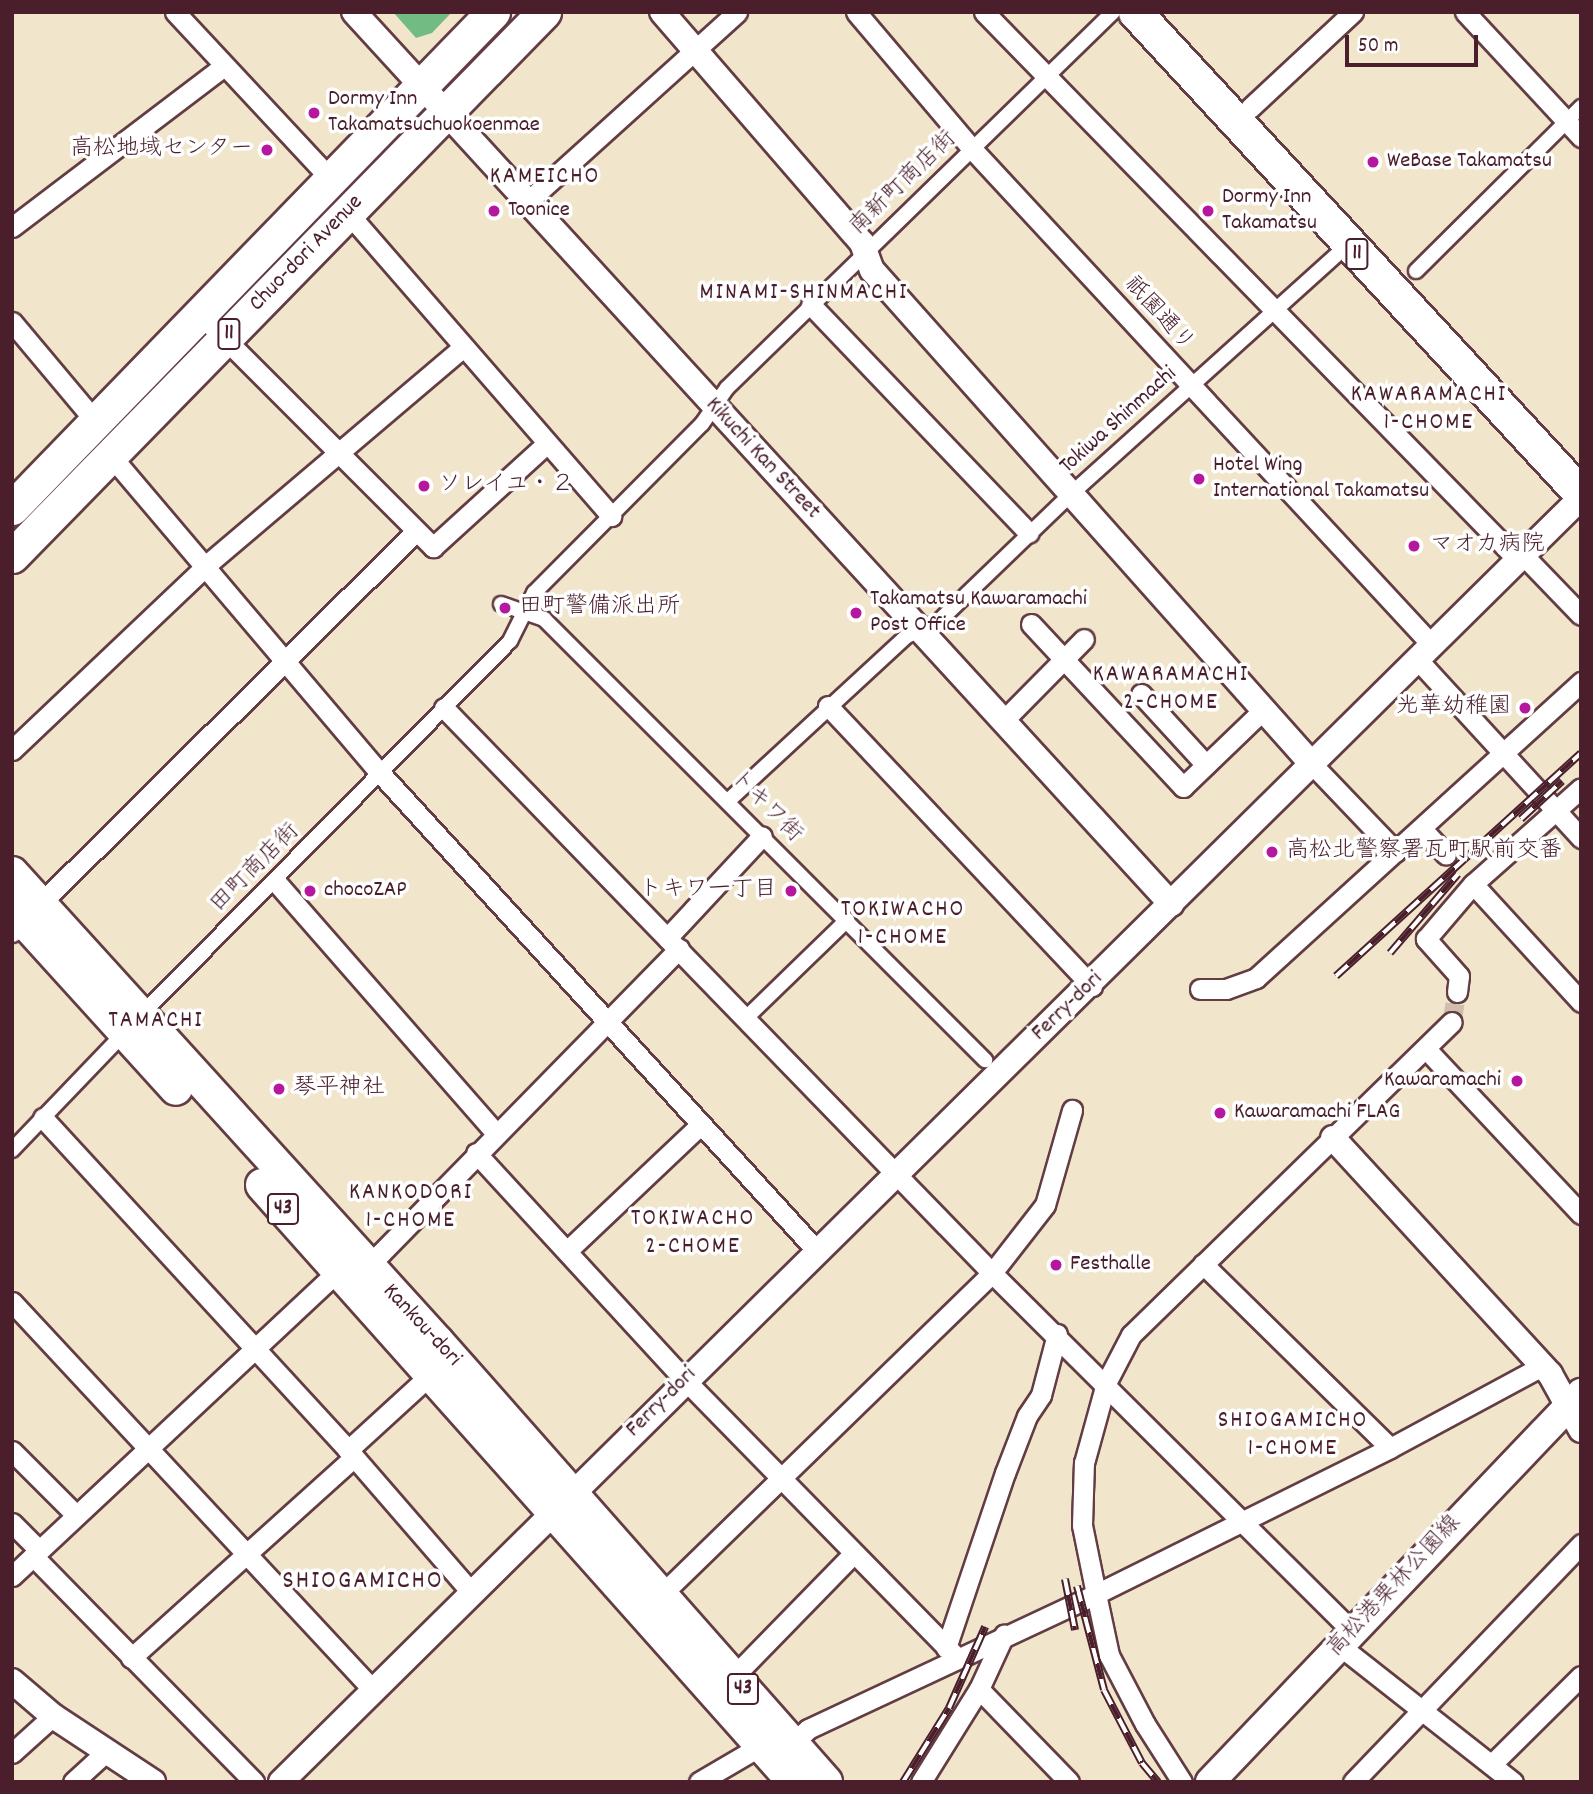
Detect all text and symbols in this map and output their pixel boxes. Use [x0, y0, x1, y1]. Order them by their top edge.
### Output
scale bar [1348, 21, 1481, 65]
text: 50 m [1358, 32, 1398, 62]
place label: Dormy Inn Takamatsuchuokoenmae [328, 86, 540, 140]
marker: Dormy Inn Takamatsuchuokoenmae [306, 105, 322, 121]
street label: 南新町商店街 [845, 126, 963, 242]
place label: 高松地域センター [69, 136, 253, 164]
marker: 高松地域センター [259, 142, 275, 158]
place label: WeBase Takamatsu [1387, 148, 1552, 176]
marker: WeBase Takamatsu [1365, 154, 1381, 170]
district label: KAMEICHO [491, 164, 599, 192]
place label: Dormy Inn Takamatsu [1222, 184, 1317, 238]
street label: Chuo-dori Avenue [244, 190, 370, 318]
place label: Toonice [508, 197, 570, 225]
marker: Toonice [486, 203, 502, 219]
marker: Dormy Inn Takamatsu [1200, 203, 1216, 219]
road number: 11 [1345, 236, 1369, 272]
street label: 祇園通り [1117, 272, 1199, 358]
district label: MINAMI-SHINMACHI [701, 280, 907, 308]
road number: 11 [217, 316, 241, 352]
street label: Tokiwa Shinmachi [1055, 361, 1183, 481]
district label: KAWARAMACHI 1-CHOME [1352, 382, 1506, 438]
street label: Kikuchi Kan Street [698, 392, 826, 526]
place label: Hotel Wing International Takamatsu [1213, 452, 1429, 506]
marker: Hotel Wing International Takamatsu [1191, 471, 1207, 487]
place label: ソレイユ・２ [438, 472, 576, 500]
marker: ソレイユ・２ [416, 478, 432, 494]
place label: マオカ病院 [1430, 532, 1545, 560]
marker: マオカ病院 [1404, 536, 1424, 556]
place label: Takamatsu Kawaramachi Post Office [870, 586, 1087, 640]
place label: 田町警備派出所 [519, 594, 680, 622]
marker: 田町警備派出所 [497, 600, 513, 616]
marker: Takamatsu Kawaramachi Post Office [848, 605, 864, 621]
district label: KAWARAMACHI 2-CHOME [1094, 662, 1248, 718]
place label: 光華幼稚園 [1396, 694, 1511, 722]
marker: 光華幼稚園 [1517, 700, 1533, 716]
street label: トキワ街 [723, 765, 807, 849]
street label: 田町商店街 [206, 819, 306, 919]
place label: 高松北警察署瓦町駅前交番 [1286, 838, 1562, 866]
marker: 高松北警察署瓦町駅前交番 [1264, 844, 1280, 860]
place label: chocoZAP [324, 877, 407, 905]
place label: トキワ一丁目 [639, 877, 777, 905]
marker: chocoZAP [302, 883, 318, 899]
marker: トキワ一丁目 [783, 883, 799, 899]
district label: TOKIWACHO 1-CHOME [842, 897, 964, 953]
street label: Ferry-dori [1027, 966, 1109, 1048]
district label: TAMACHI [109, 1008, 203, 1036]
place label: Kawaramachi [1384, 1067, 1501, 1095]
marker: Kawaramachi [1507, 1071, 1527, 1091]
place label: 琴平神社 [293, 1075, 385, 1103]
marker: 琴平神社 [271, 1081, 287, 1097]
place label: Kawaramachi FLAG [1234, 1099, 1400, 1127]
marker: Kawaramachi FLAG [1212, 1105, 1228, 1121]
district label: KANKODORI 1-CHOME [350, 1180, 472, 1236]
road number: 43 [266, 1192, 300, 1226]
district label: TOKIWACHO 2-CHOME [632, 1206, 754, 1262]
place label: Festhalle [1070, 1251, 1151, 1279]
marker: Festhalle [1048, 1257, 1064, 1273]
street label: Kankou-dori [376, 1279, 466, 1373]
street label: Ferry-dori [621, 1362, 703, 1444]
district label: SHIOGAMICHO 1-CHOME [1219, 1408, 1367, 1464]
street label: 高松港栗林公園線 [1322, 1510, 1468, 1664]
district label: SHIOGAMICHO [284, 1566, 442, 1598]
road number: 43 [726, 1672, 760, 1706]

